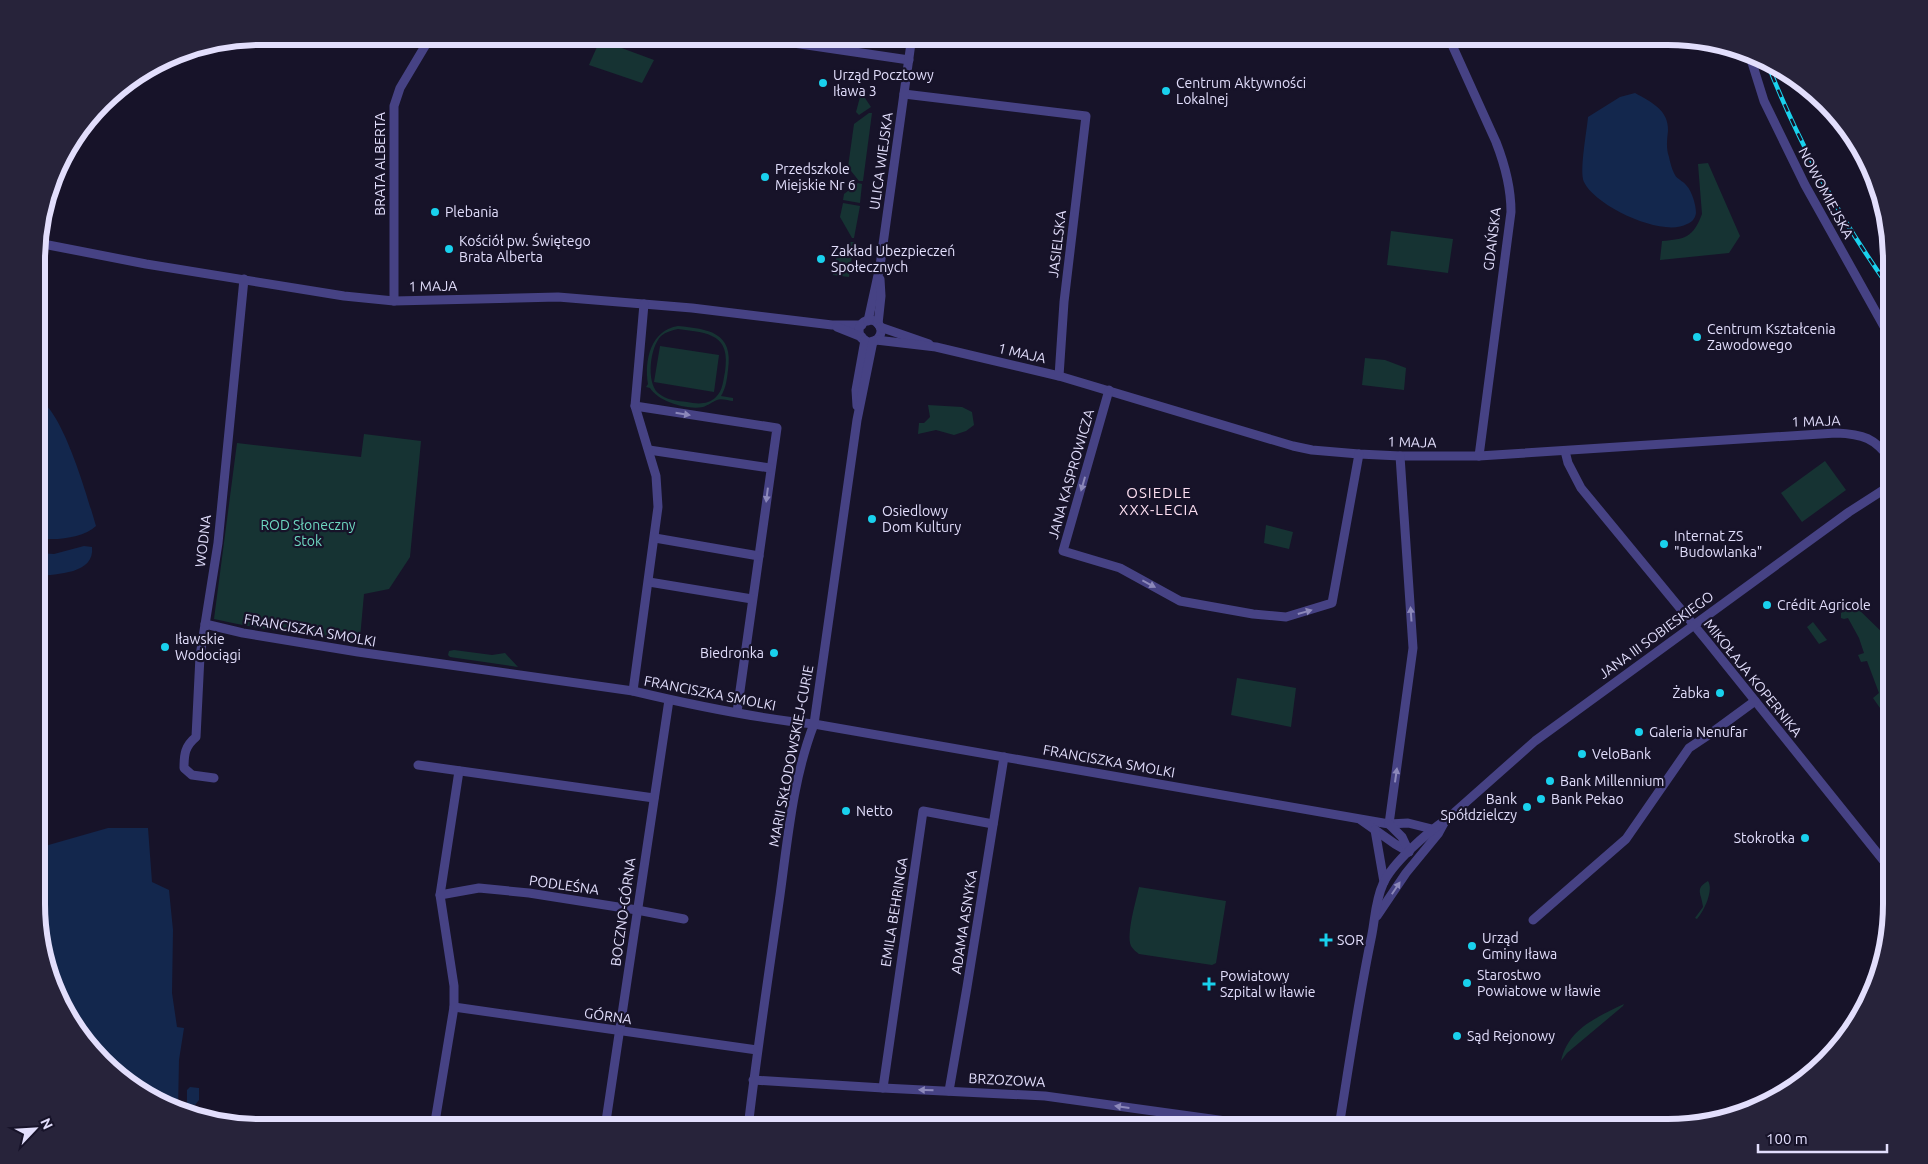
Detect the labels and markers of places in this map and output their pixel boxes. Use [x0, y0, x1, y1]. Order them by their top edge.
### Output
place label: Urząd Pocztowy Iława 3 [833, 67, 934, 99]
place label: Centrum Aktywności Lokalnej [1176, 75, 1306, 107]
marker: Urząd Pocztowy Iława 3 [817, 77, 829, 89]
marker: Centrum Aktywności Lokalnej [1160, 85, 1172, 97]
place label: Przedszkole Miejskie Nr 6 [775, 161, 856, 193]
marker: Przedszkole Miejskie Nr 6 [759, 171, 771, 183]
place label: Plebania [445, 204, 499, 220]
marker: Plebania [429, 206, 441, 218]
place label: Kościół pw. Świętego Brata Alberta [459, 232, 591, 265]
marker: Kościół pw. Świętego Brata Alberta [443, 243, 455, 255]
place label: Zakład Ubezpieczeń Społecznych [831, 243, 955, 275]
marker: Zakład Ubezpieczeń Społecznych [815, 253, 827, 265]
place label: Centrum Kształcenia Zawodowego [1707, 321, 1836, 353]
marker: Centrum Kształcenia Zawodowego [1691, 331, 1703, 343]
place label: Osiedlowy Dom Kultury [882, 503, 962, 535]
marker: Osiedlowy Dom Kultury [866, 513, 878, 525]
place label: Internat ZS "Budowlanka" [1674, 528, 1762, 560]
marker: Internat ZS "Budowlanka" [1658, 538, 1670, 550]
place label: Crédit Agricole [1777, 597, 1871, 613]
marker: Crédit Agricole [1761, 599, 1773, 611]
place label: Iławskie Wodociągi [175, 631, 241, 663]
marker: Iławskie Wodociągi [159, 641, 171, 653]
place label: Biedronka [700, 645, 764, 661]
marker: Biedronka [768, 647, 780, 659]
place label: Żabka [1672, 685, 1710, 701]
marker: Żabka [1714, 687, 1726, 699]
place label: Galeria Nenufar [1649, 724, 1748, 740]
marker: Galeria Nenufar [1633, 726, 1645, 738]
place label: VeloBank [1592, 746, 1651, 762]
marker: VeloBank [1576, 748, 1588, 760]
place label: Bank Millennium [1560, 773, 1664, 789]
marker: Bank Millennium [1544, 775, 1556, 787]
place label: Bank Spółdzielczy [1440, 791, 1517, 823]
place label: Bank Pekao [1551, 791, 1624, 807]
marker: Bank Pekao [1535, 793, 1547, 805]
marker: Bank Spółdzielczy [1521, 801, 1533, 813]
place label: Netto [856, 803, 893, 819]
marker: Netto [840, 805, 852, 817]
place label: Stokrotka [1734, 830, 1795, 846]
marker: Stokrotka [1799, 832, 1811, 844]
place label: Urząd Gminy Iława [1482, 930, 1557, 962]
place label: SOR [1337, 932, 1364, 948]
marker: SOR [1319, 933, 1333, 947]
marker: Urząd Gminy Iława [1466, 940, 1478, 952]
place label: Starostwo Powiatowe w Iławie [1477, 967, 1601, 999]
place label: Powiatowy Szpital w Iławie [1220, 968, 1316, 1000]
marker: Powiatowy Szpital w Iławie [1202, 977, 1216, 991]
marker: Starostwo Powiatowe w Iławie [1461, 977, 1473, 989]
place label: Sąd Rejonowy [1467, 1028, 1555, 1044]
marker: Sąd Rejonowy [1451, 1030, 1463, 1042]

